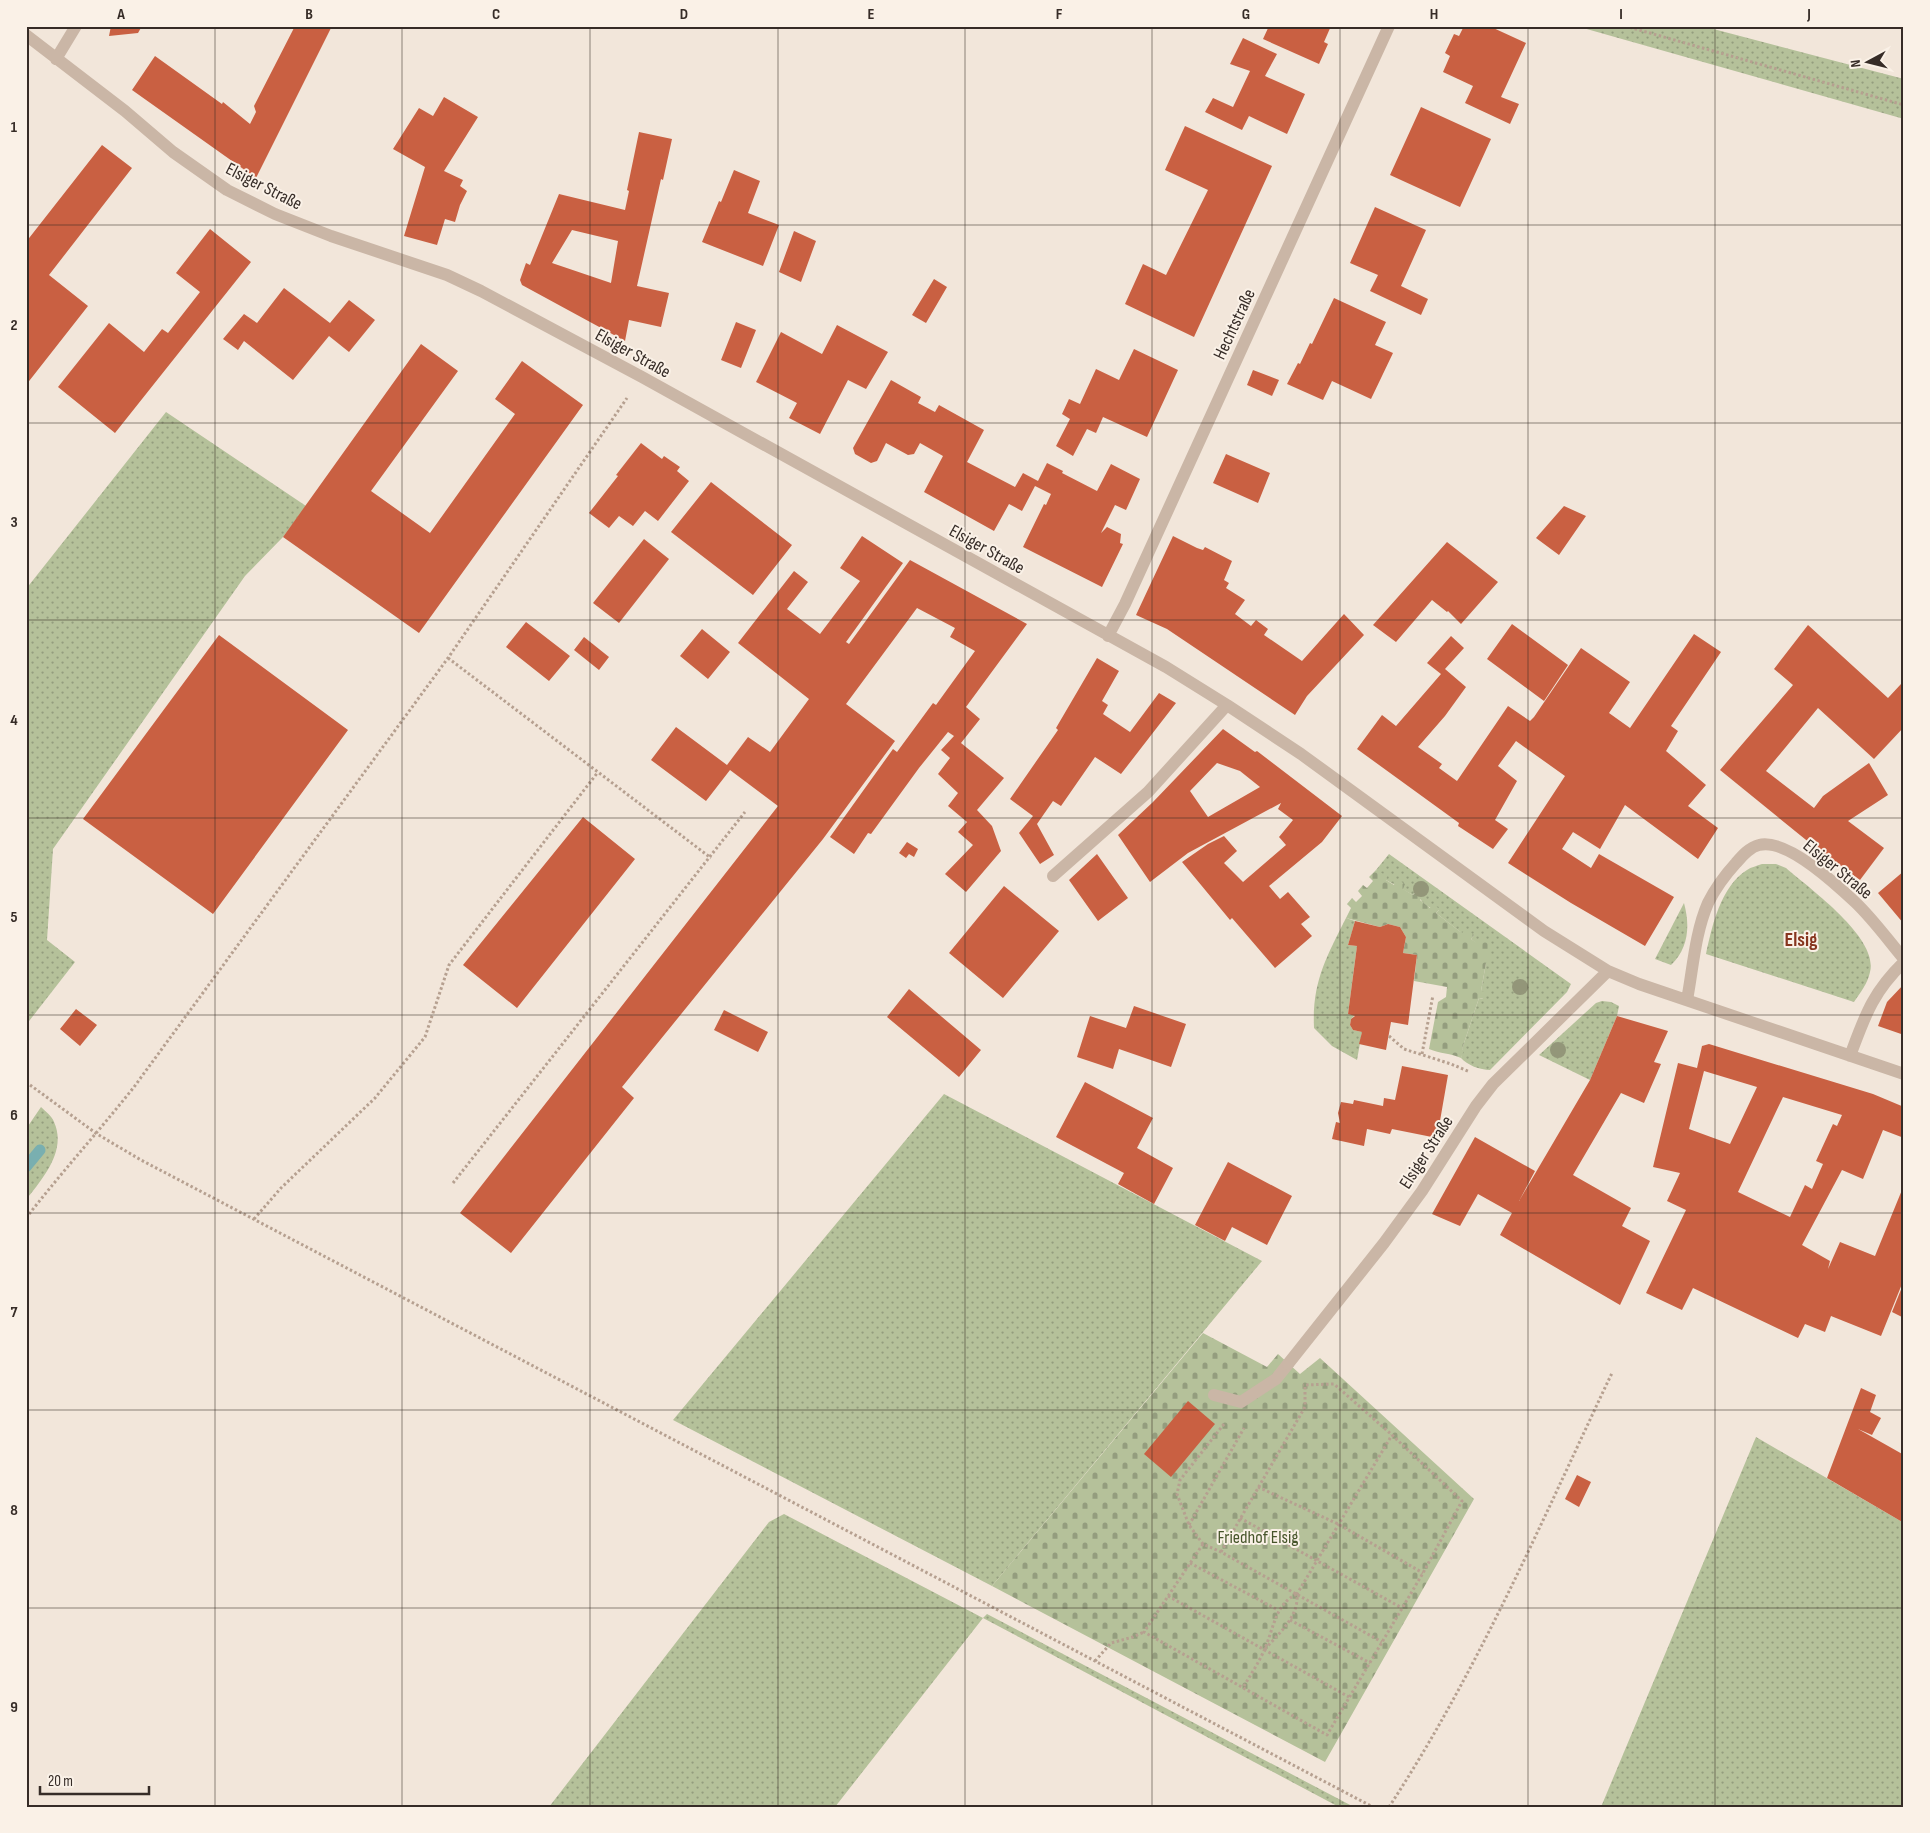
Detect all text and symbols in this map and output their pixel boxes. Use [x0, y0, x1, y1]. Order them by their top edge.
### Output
text: A [116, 5, 125, 24]
text: B [305, 5, 313, 24]
text: C [492, 5, 500, 24]
text: D [680, 5, 688, 24]
text: E [868, 5, 875, 24]
text: F [1056, 5, 1063, 24]
text: G [1242, 5, 1250, 24]
text: H [1430, 5, 1438, 24]
text: I [1619, 5, 1623, 24]
text: J [1806, 5, 1811, 24]
north arrow [1842, 38, 1892, 88]
text: N [1847, 59, 1864, 68]
text: 1 [11, 118, 18, 137]
street label: Elsiger Straße [222, 158, 305, 215]
street label: Hechtstraße [1209, 286, 1260, 363]
text: 2 [10, 316, 18, 335]
street label: Elsiger Straße [591, 324, 674, 383]
text: 3 [10, 513, 18, 532]
street label: Elsiger Straße [945, 520, 1028, 579]
text: 4 [10, 711, 18, 730]
street label: Elsiger Straße [1799, 835, 1876, 904]
text: 5 [10, 908, 18, 927]
district label: Elsig [1785, 928, 1818, 952]
text: 6 [10, 1106, 18, 1125]
street label: Elsiger Straße [1395, 1112, 1458, 1193]
text: 7 [11, 1303, 18, 1322]
text: 8 [10, 1501, 18, 1520]
park label: Friedhof Elsig [1218, 1527, 1299, 1548]
text: 9 [10, 1698, 18, 1717]
scale bar [40, 1763, 149, 1795]
text: 20 m [48, 1772, 73, 1791]

